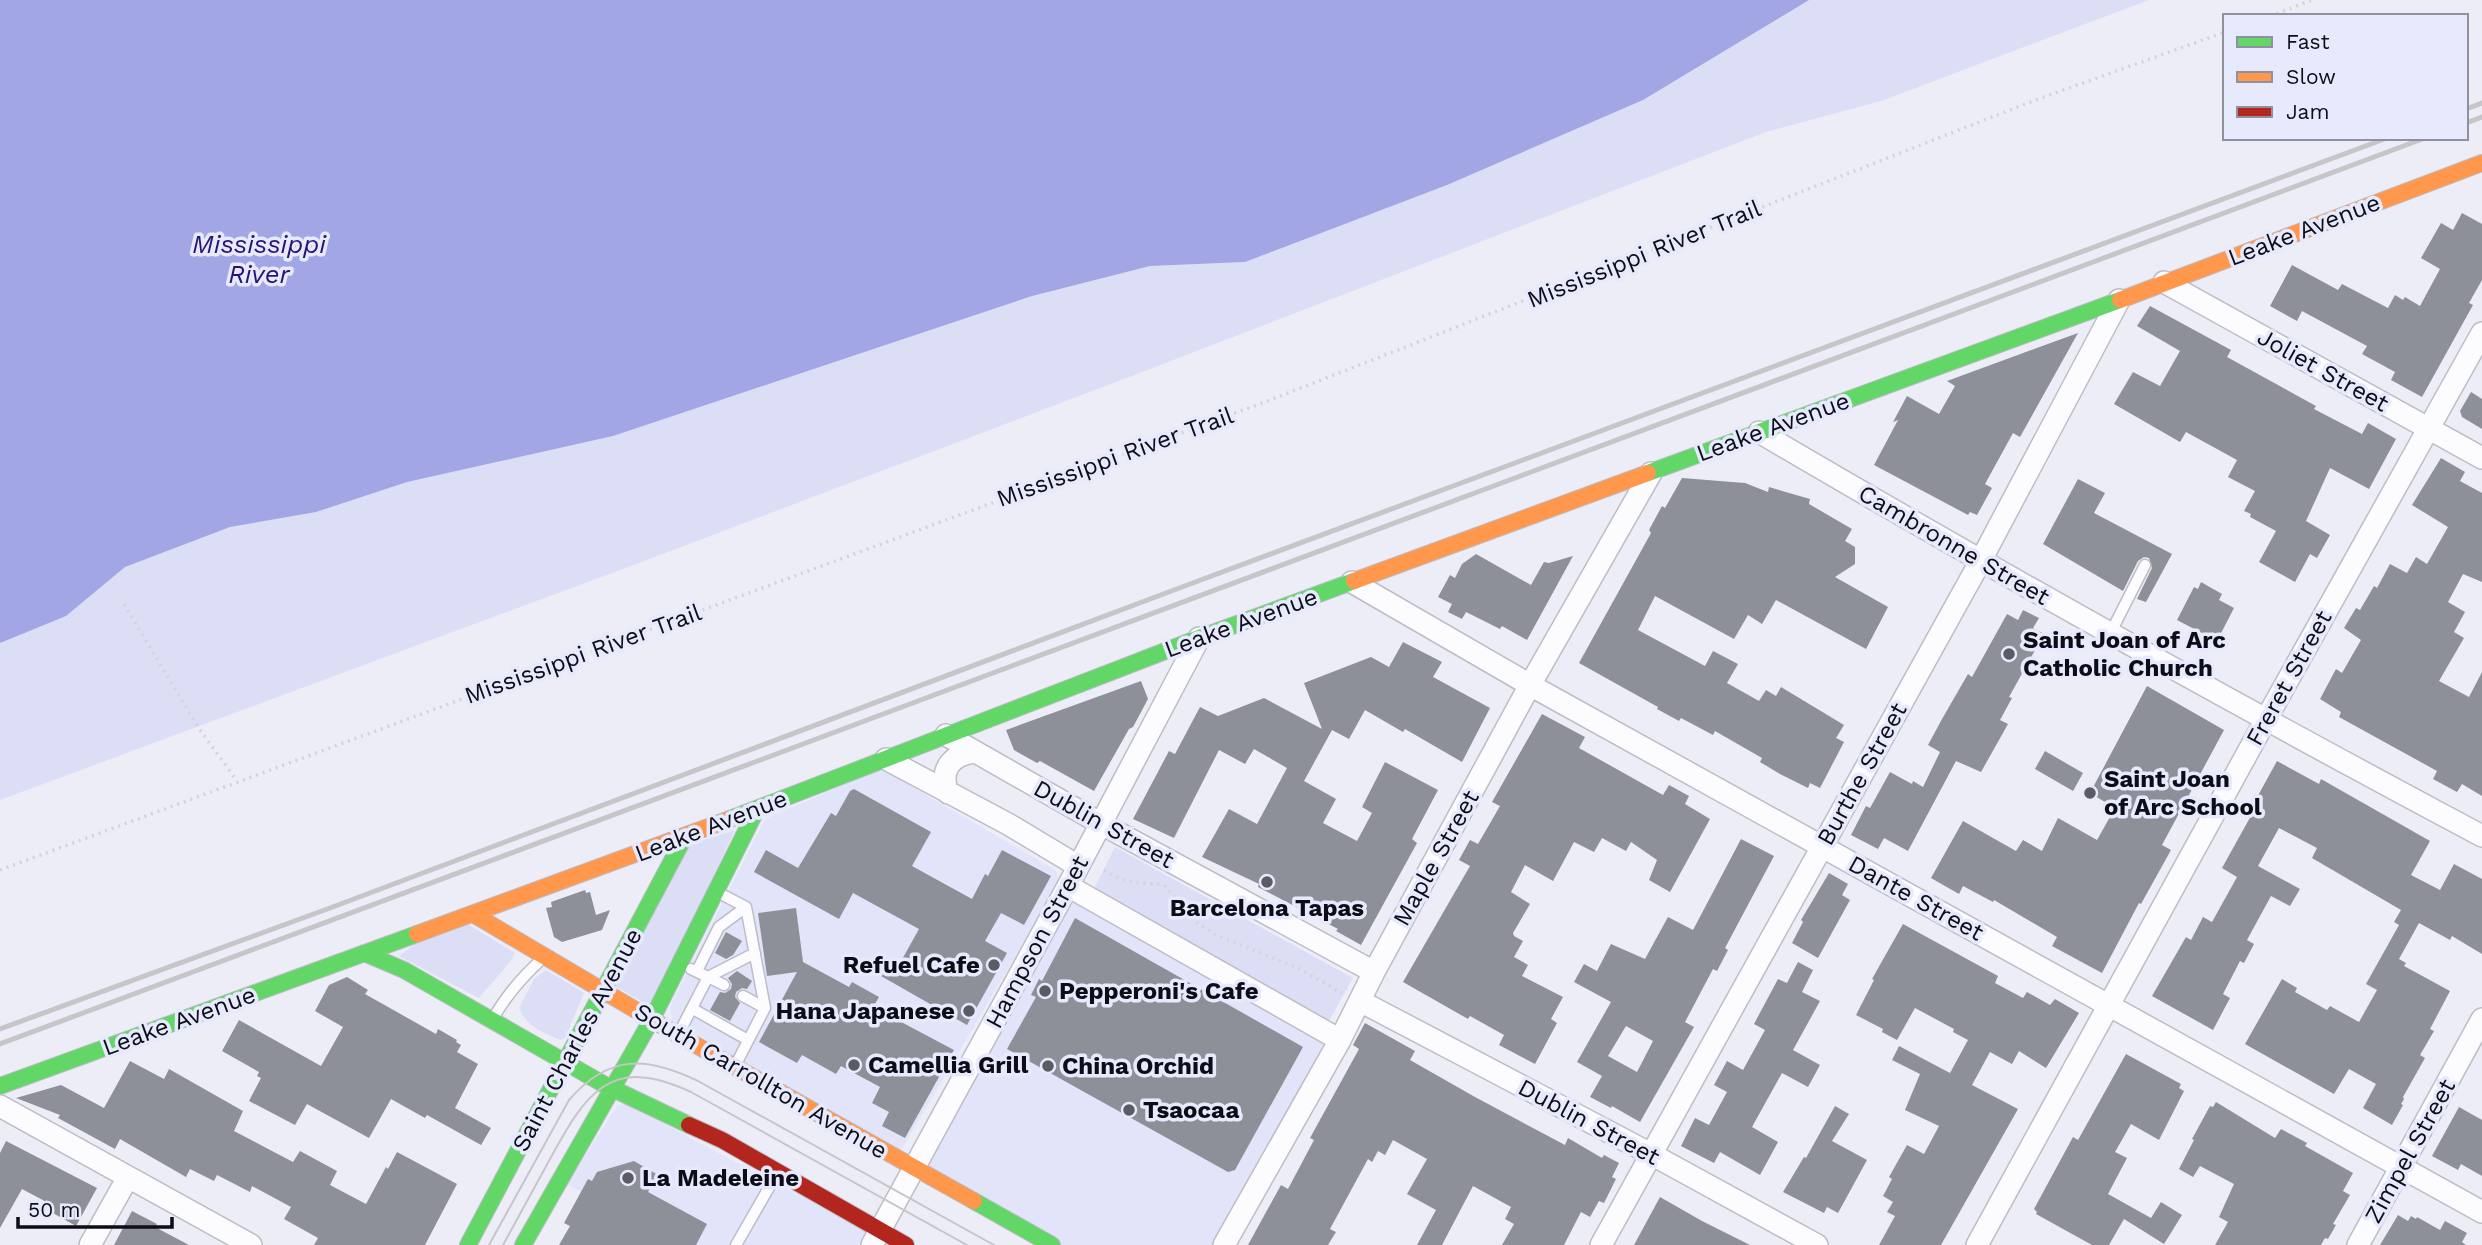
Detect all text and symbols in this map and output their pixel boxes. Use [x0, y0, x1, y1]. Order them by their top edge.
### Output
legend [2223, 14, 2468, 140]
text: Fast [2286, 29, 2330, 54]
text: Slow [2286, 64, 2336, 89]
text: Jam [2286, 99, 2329, 124]
street label: Leake Avenue [2224, 188, 2384, 272]
street label: Mississippi River Trail [1523, 194, 1766, 314]
water label: Mississippi River [192, 229, 327, 289]
street label: Joliet Street [2253, 322, 2393, 418]
street label: Leake Avenue [1693, 386, 1853, 468]
street label: Mississippi River Trail [993, 401, 1238, 513]
street label: Cambronne Street [1854, 479, 2054, 611]
street label: Leake Avenue [1161, 582, 1321, 664]
street label: Mississippi River Trail [461, 598, 706, 710]
street label: Freret Street [2240, 605, 2338, 751]
place label: Saint Joan of Arc Catholic Church [2023, 626, 2226, 682]
marker: Saint Joan of Arc Catholic Church [2001, 646, 2017, 662]
street label: Burthe Street [1811, 698, 1913, 850]
place label: Saint Joan of Arc School [2104, 765, 2262, 821]
street label: Dublin Street [1029, 774, 1179, 874]
street label: Leake Avenue [631, 784, 791, 868]
street label: Maple Street [1387, 785, 1485, 931]
marker: Saint Joan of Arc School [2082, 785, 2098, 801]
street label: Dante Street [1844, 849, 1988, 947]
street label: Hampson Street [980, 851, 1094, 1033]
marker: Barcelona Tapas [1259, 874, 1275, 890]
place label: Barcelona Tapas [1170, 894, 1364, 922]
street label: Saint Charles Avenue [506, 924, 648, 1156]
place label: Refuel Cafe [843, 951, 980, 979]
marker: Refuel Cafe [986, 957, 1002, 973]
place label: Pepperoni's Cafe [1059, 977, 1259, 1005]
street label: Leake Avenue [99, 980, 259, 1062]
marker: Pepperoni's Cafe [1037, 983, 1053, 999]
street label: South Carrollton Avenue [630, 997, 892, 1165]
place label: Hana Japanese [776, 997, 955, 1025]
marker: Hana Japanese [961, 1003, 977, 1019]
place label: Camellia Grill [868, 1051, 1028, 1079]
place label: China Orchid [1062, 1052, 1214, 1080]
marker: Camellia Grill [846, 1057, 862, 1073]
marker: China Orchid [1040, 1058, 1056, 1074]
street label: Dublin Street [1513, 1073, 1665, 1171]
street label: Zimpel Street [2359, 1074, 2461, 1228]
place label: Tsaocaa [1143, 1096, 1239, 1124]
marker: Tsaocaa [1121, 1102, 1137, 1118]
place label: La Madeleine [642, 1164, 799, 1192]
marker: La Madeleine [620, 1170, 636, 1186]
scale bar [18, 1186, 172, 1230]
text: 50 m [28, 1197, 80, 1222]

